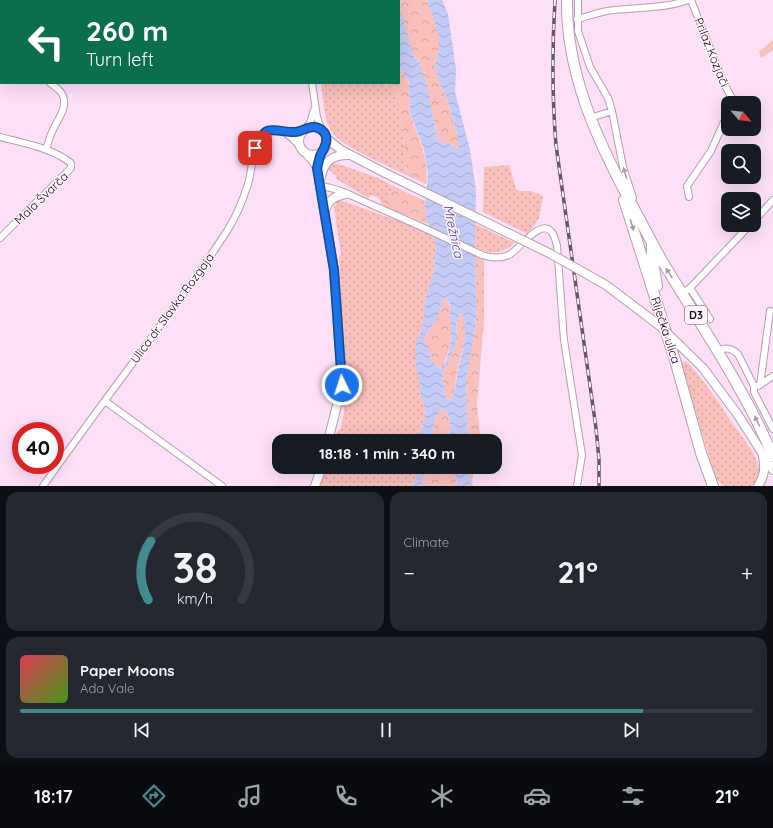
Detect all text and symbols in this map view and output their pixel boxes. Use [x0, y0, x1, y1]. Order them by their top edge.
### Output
text: 260 m [86, 13, 168, 48]
street label: Prilaz Kozjači [691, 15, 733, 89]
icon: left [20, 16, 72, 68]
text: Turn left [86, 48, 154, 71]
north arrow [721, 96, 761, 136]
map controls [721, 96, 761, 232]
pin [238, 131, 272, 165]
icon: arrive [244, 137, 266, 159]
button: search [721, 144, 761, 184]
one-way arrow [622, 167, 628, 179]
street label: Mala Švarča [11, 169, 71, 227]
button: layers [721, 192, 761, 232]
water label: Mrežnica [441, 203, 468, 260]
one-way arrow [629, 220, 635, 232]
street label: Ulica dr. Slavka Rozgaja [127, 250, 217, 366]
one-way arrow [666, 267, 673, 278]
street label: Riječka ulica [648, 295, 684, 365]
road number: D3 [685, 306, 707, 324]
position arrow [321, 364, 363, 406]
one-way arrow [753, 415, 760, 426]
speed limit sign: 40 [12, 422, 64, 474]
text: 18:18 · 1 min · 340 m [319, 444, 455, 463]
text: Climate [404, 534, 449, 550]
text: 38 [172, 540, 217, 592]
text: 21° [558, 553, 598, 591]
text: − [404, 559, 415, 587]
text: + [741, 559, 753, 587]
text: km/h [177, 589, 213, 607]
text: Paper Moons [80, 661, 175, 680]
text: Ada Vale [80, 680, 134, 696]
icon: previous [131, 719, 153, 741]
icon: pause [375, 719, 397, 741]
icon: next [620, 719, 642, 741]
icon: directions [140, 782, 168, 810]
icon: music [236, 782, 264, 810]
icon: phone [332, 782, 360, 810]
icon: climate [428, 782, 456, 810]
icon: car [523, 782, 551, 810]
icon: filters [619, 782, 647, 810]
text: 18:17 [34, 785, 73, 808]
text: 21° [715, 785, 739, 808]

